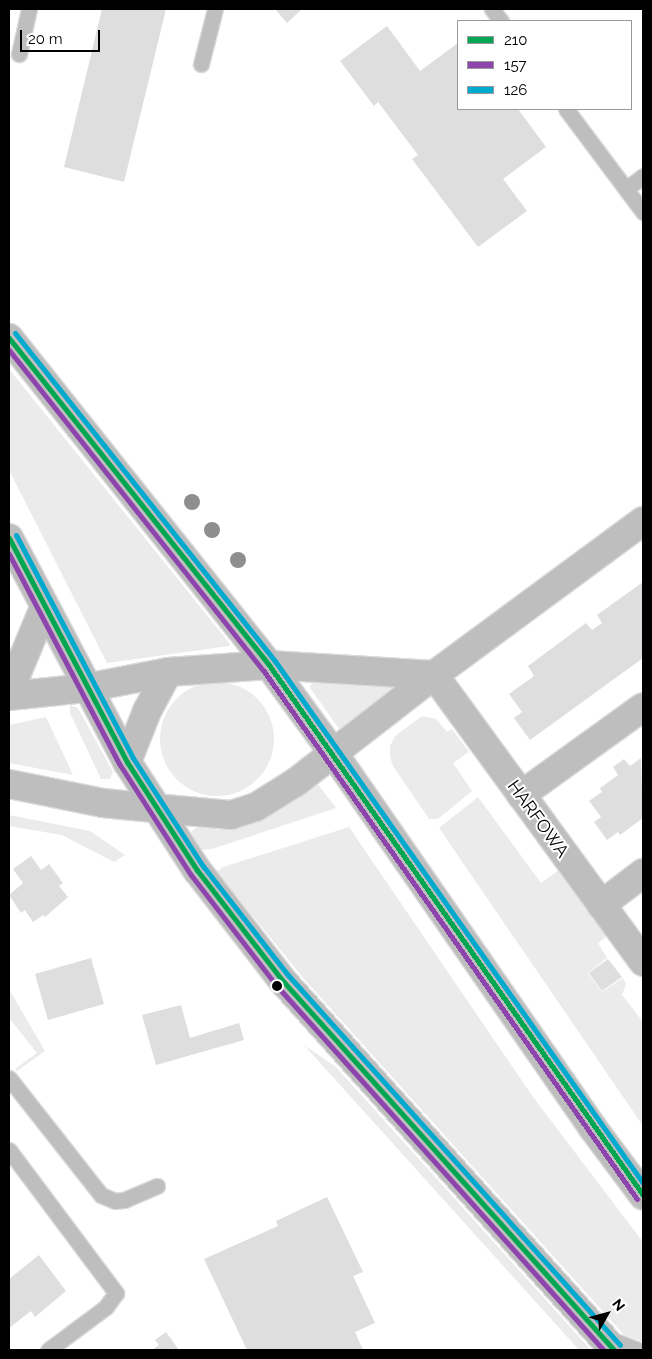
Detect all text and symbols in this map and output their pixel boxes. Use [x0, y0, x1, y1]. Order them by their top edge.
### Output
scale bar [22, 20, 102, 52]
legend [457, 20, 632, 110]
text: 20 m [28, 30, 63, 48]
text: 210 [504, 31, 527, 49]
text: 157 [504, 56, 527, 74]
text: 126 [504, 81, 527, 99]
street label: HARFOWA [503, 776, 573, 862]
unlabelled marker [272, 981, 282, 991]
north arrow [582, 1289, 632, 1339]
text: N [609, 1296, 628, 1314]

